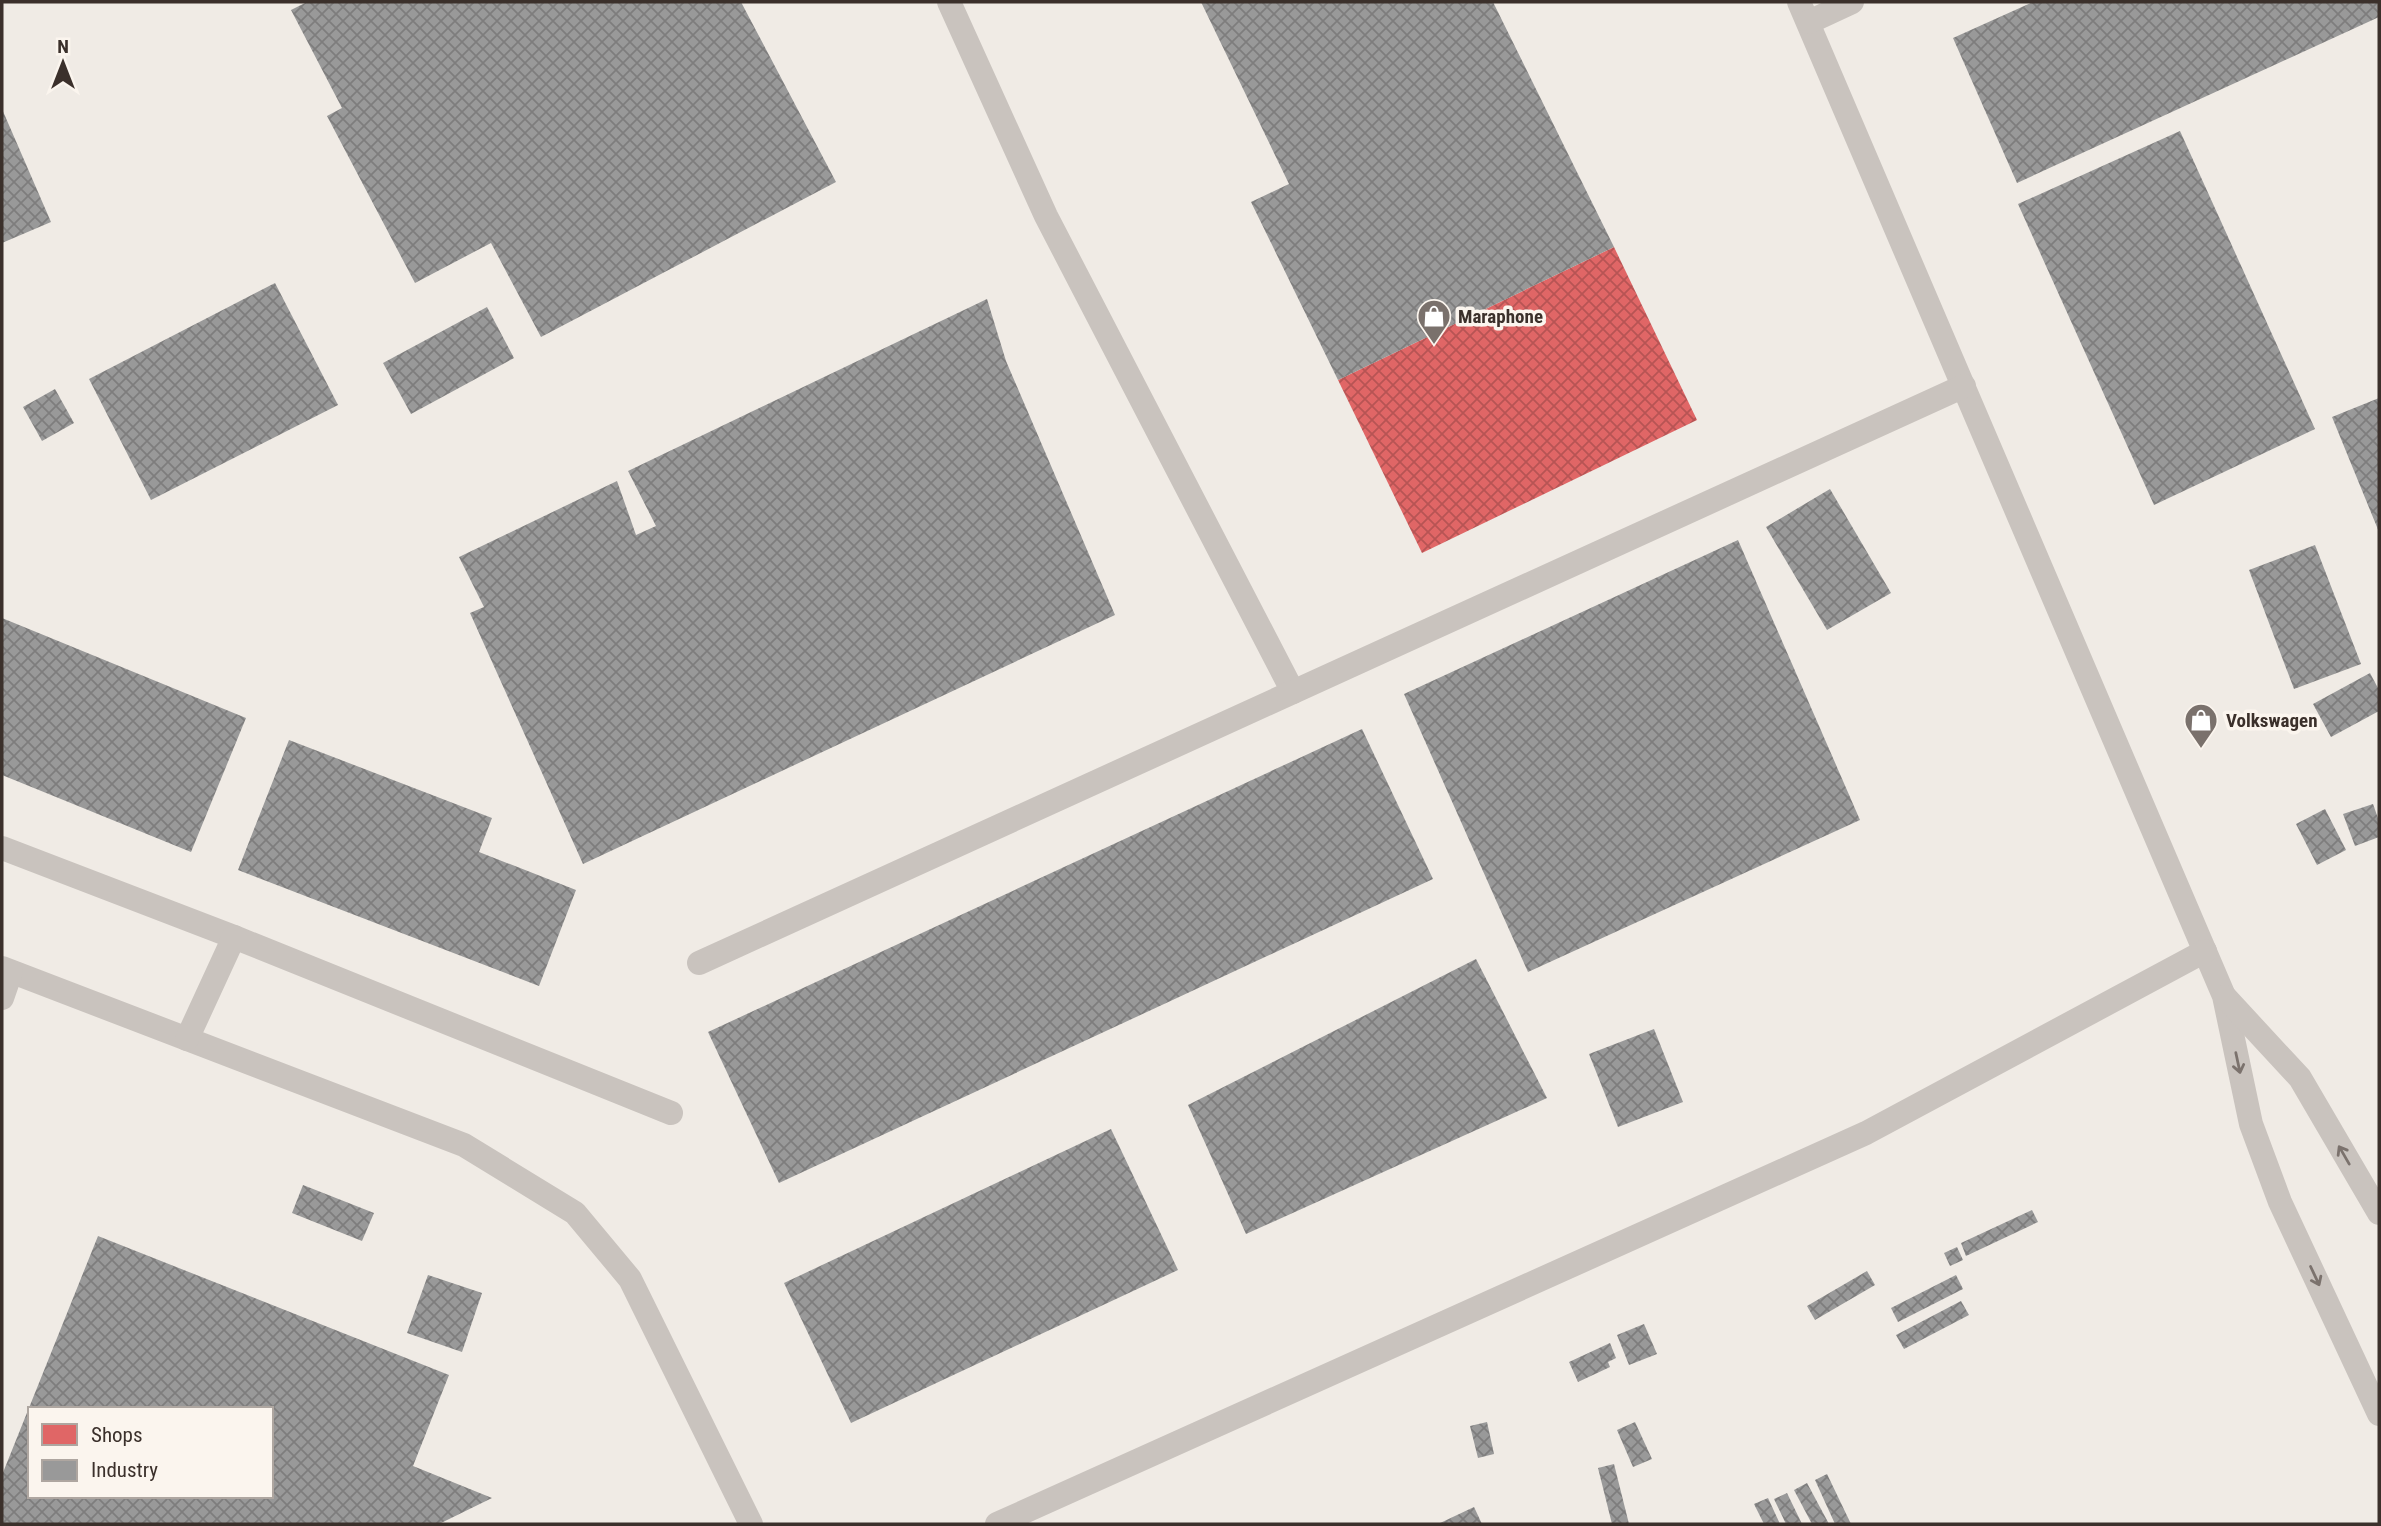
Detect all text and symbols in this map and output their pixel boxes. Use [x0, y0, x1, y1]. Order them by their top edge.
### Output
north arrow [28, 28, 98, 98]
text: N [57, 35, 69, 58]
shop icon: Maraphone [1415, 297, 1453, 346]
place label: Maraphone [1458, 305, 1543, 328]
shop icon: Volkswagen [2182, 701, 2220, 750]
place label: Volkswagen [2226, 709, 2318, 732]
one-way arrow [2232, 1051, 2246, 1074]
one-way arrow [2337, 1145, 2351, 1165]
one-way arrow [2309, 1265, 2322, 1286]
legend [28, 1407, 273, 1498]
text: Shops [91, 1423, 143, 1447]
text: Industry [91, 1458, 158, 1482]

